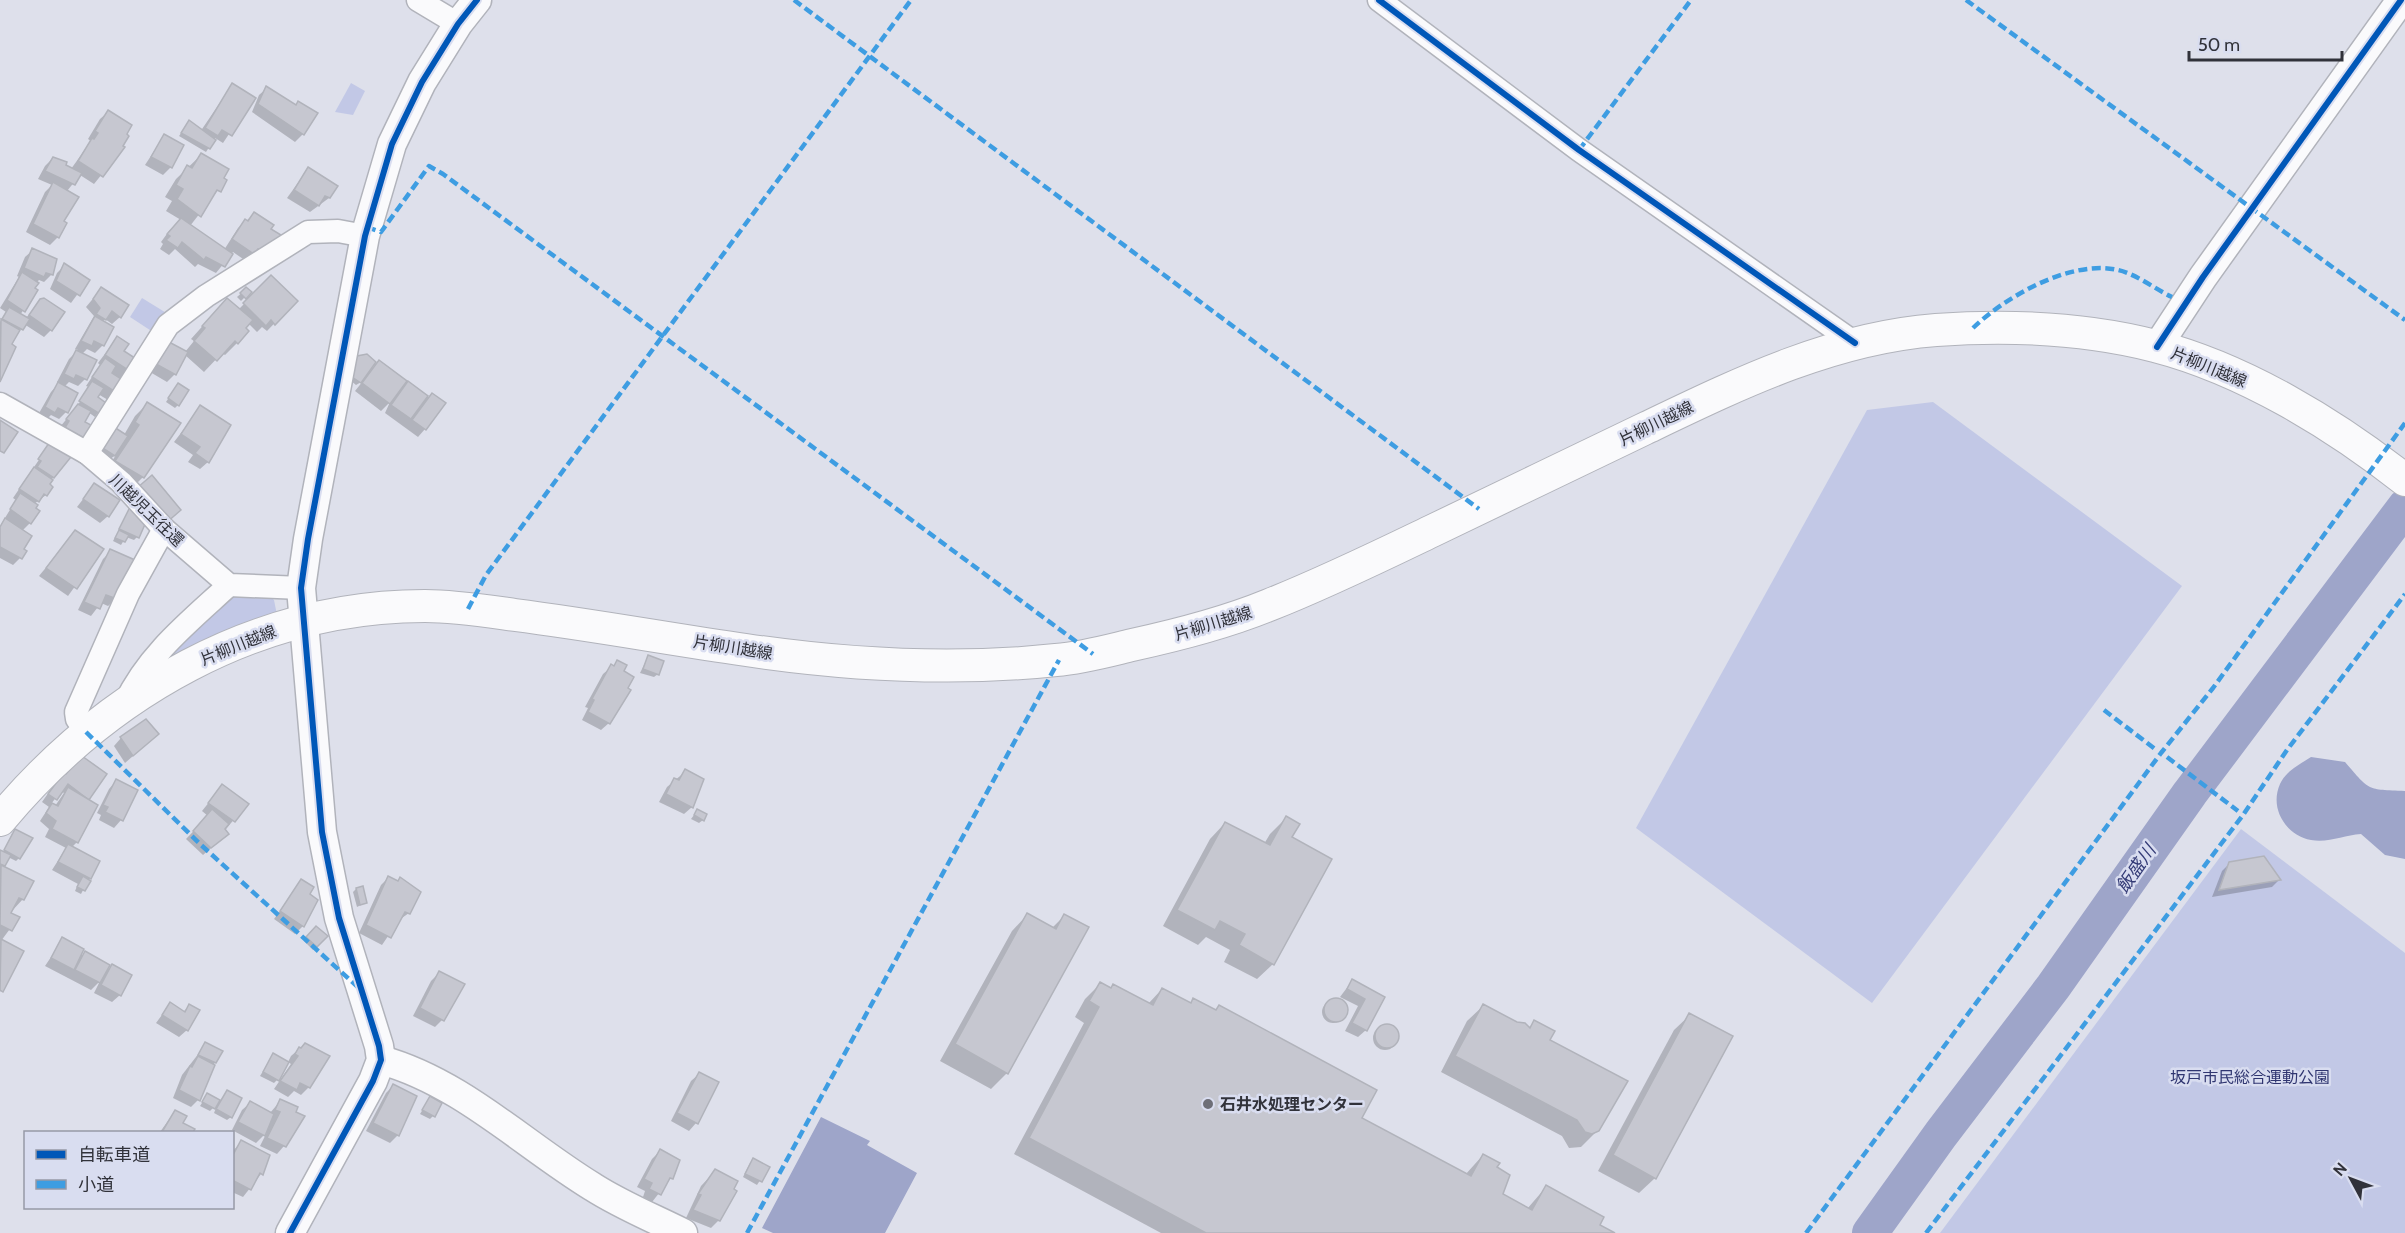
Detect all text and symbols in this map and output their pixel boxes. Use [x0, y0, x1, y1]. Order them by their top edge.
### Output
scale bar [2189, 24, 2342, 62]
text: 50 m [2198, 34, 2240, 56]
street label: 片柳川越線 [2168, 344, 2249, 391]
street label: 片柳川越線 [1616, 397, 1696, 450]
street label: 川越児玉往還 [106, 470, 188, 551]
street label: 片柳川越線 [1172, 603, 1254, 644]
street label: 片柳川越線 [198, 622, 279, 669]
street label: 片柳川越線 [692, 632, 774, 663]
water label: 飯盛川 [2112, 839, 2162, 897]
park label: 坂戸市民総合運動公園 [2170, 1068, 2330, 1087]
place label: 石井水処理センター [1220, 1095, 1364, 1114]
marker: 石井水処理センター [1201, 1097, 1215, 1111]
legend [24, 1131, 234, 1209]
text: 自転車道 [78, 1144, 150, 1166]
north arrow [2321, 1149, 2381, 1209]
text: N [2329, 1159, 2351, 1180]
text: 小道 [78, 1174, 114, 1196]

